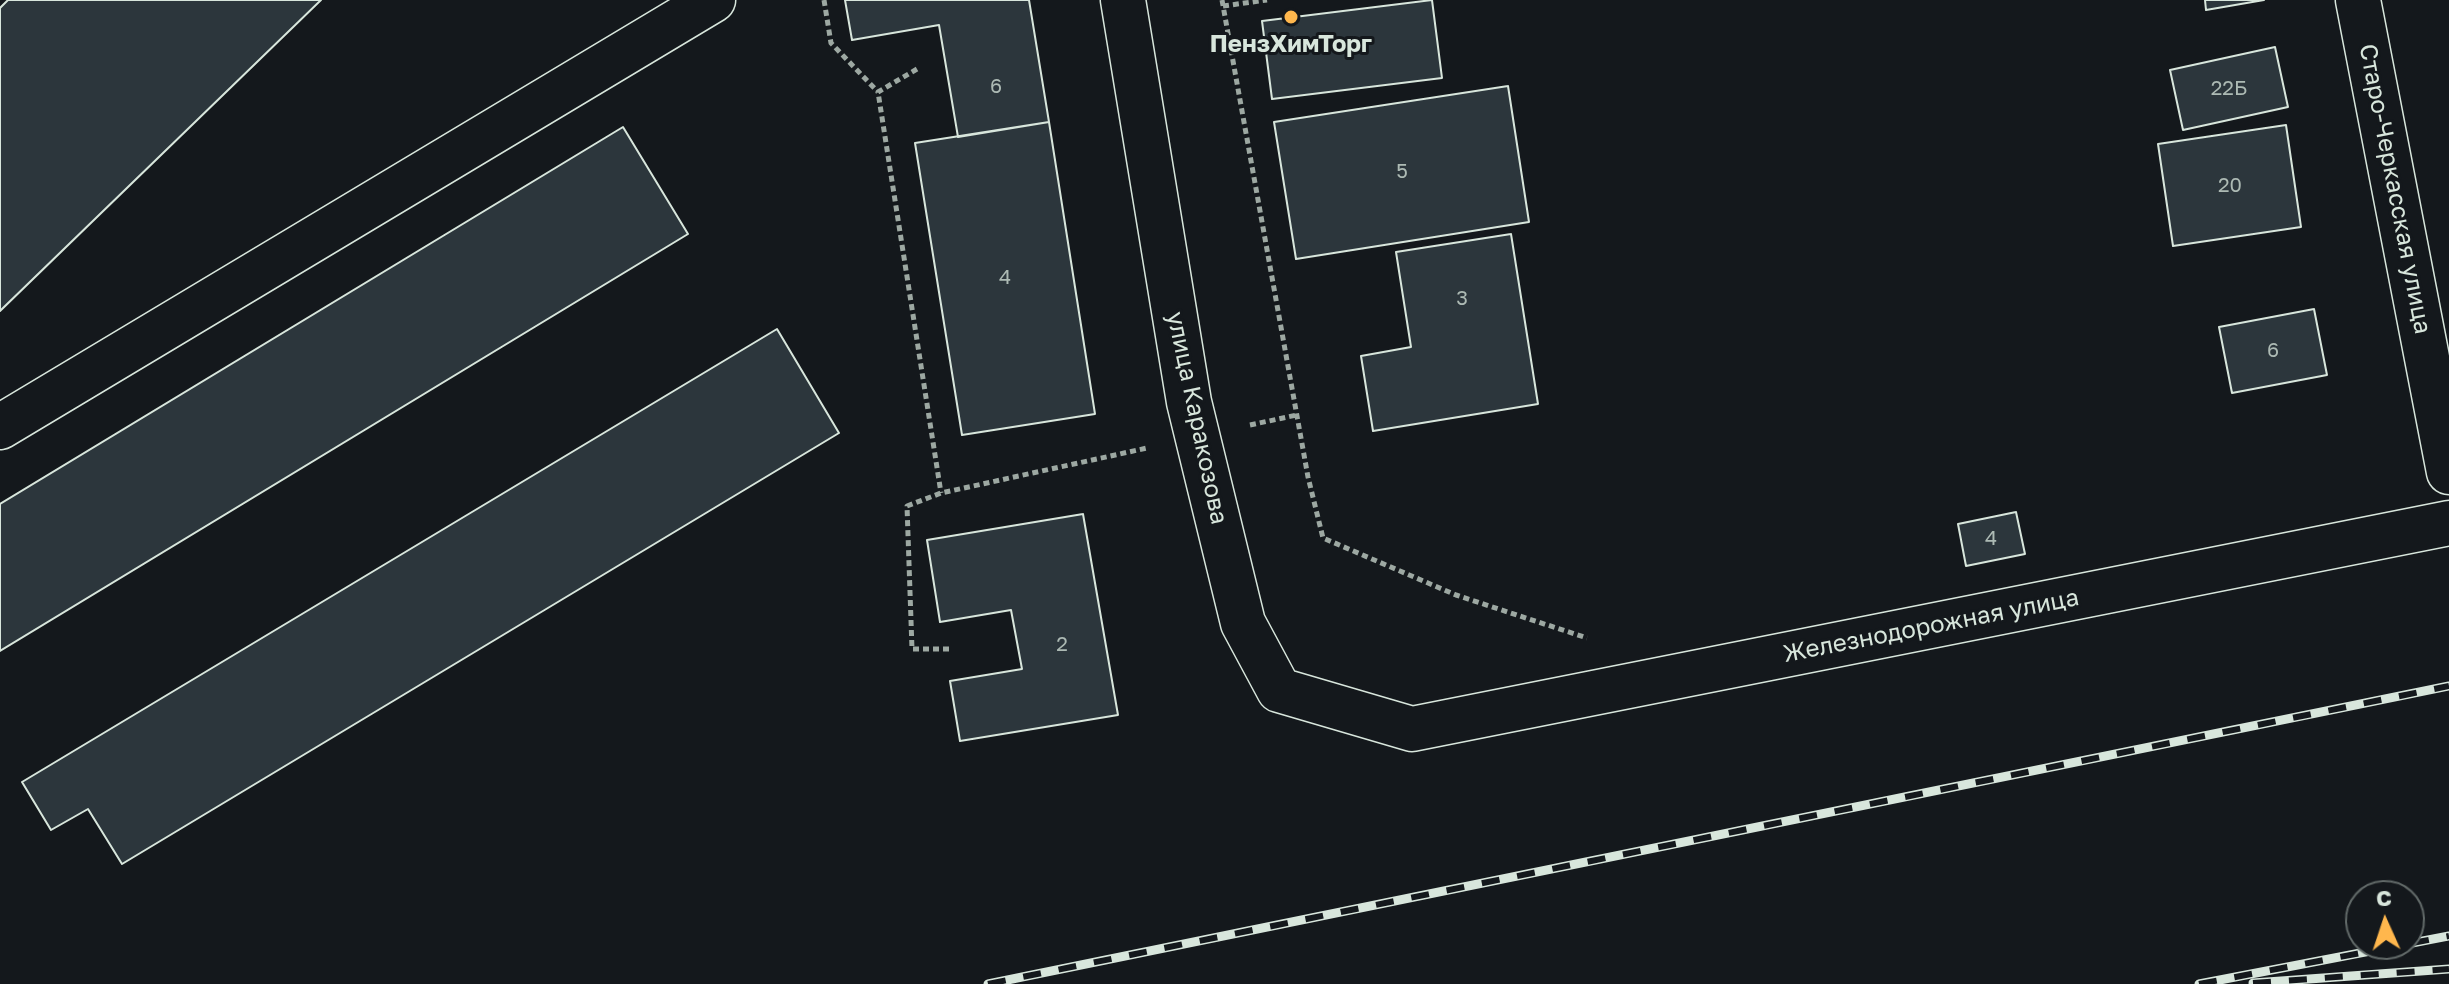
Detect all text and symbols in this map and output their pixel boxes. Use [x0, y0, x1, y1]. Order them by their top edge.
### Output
marker: ПензХимТорг [1282, 8, 1300, 26]
place label: ПензХимТорг [1210, 30, 1372, 58]
street label: Старо-Черкасская улица [2353, 42, 2437, 336]
house number: 6 [990, 75, 1002, 99]
house number: 22Б [2211, 77, 2247, 101]
house number: 5 [1396, 160, 1408, 184]
house number: 20 [2218, 174, 2242, 198]
house number: 4 [999, 266, 1011, 290]
house number: 3 [1456, 287, 1468, 311]
street label: улица Каракозова [1160, 309, 1234, 527]
house number: 6 [2267, 339, 2279, 363]
house number: 4 [1985, 527, 1997, 551]
street label: Железнодорожная улица [1781, 583, 2081, 669]
house number: 2 [1056, 633, 1068, 657]
north arrow [2345, 880, 2425, 960]
text: С [2375, 884, 2392, 911]

